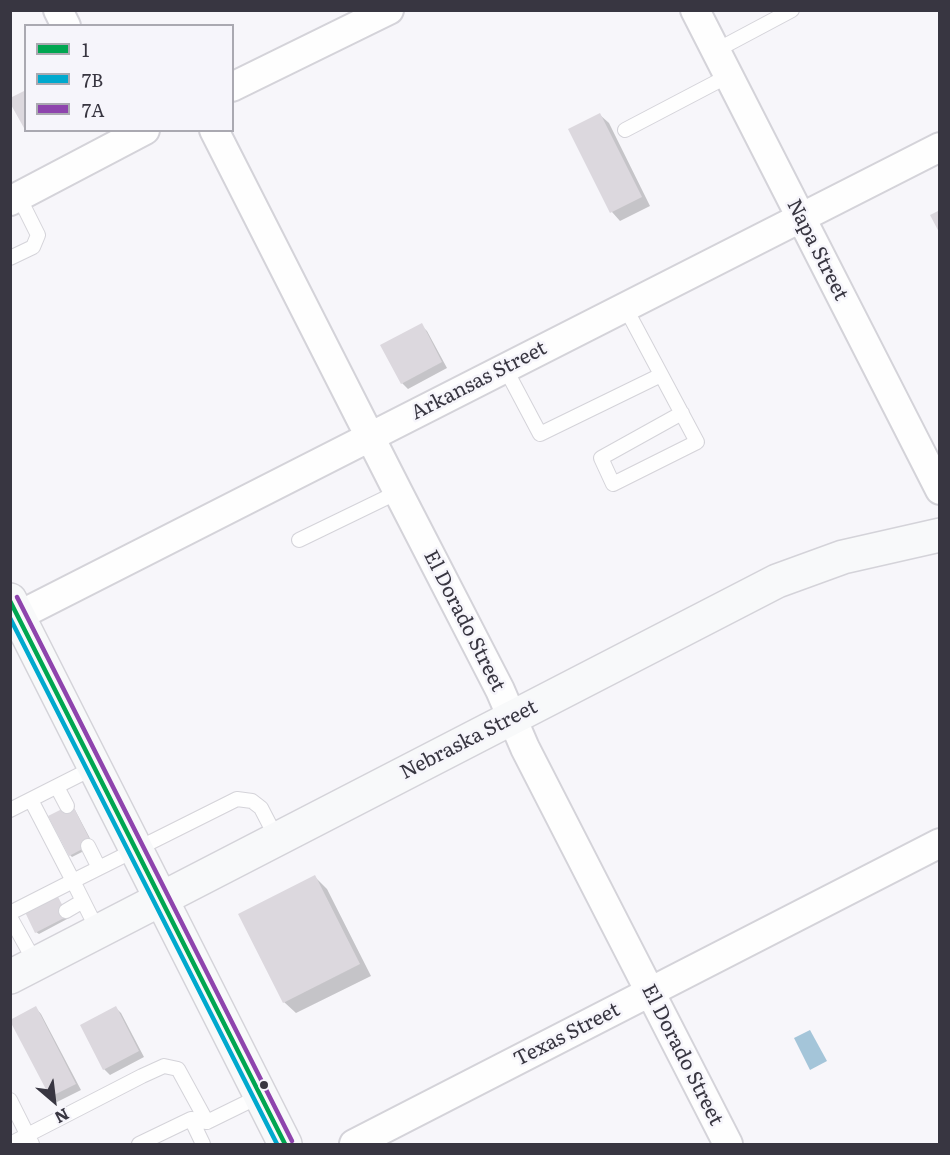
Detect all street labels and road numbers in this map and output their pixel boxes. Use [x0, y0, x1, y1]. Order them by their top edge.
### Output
street label: Napa Street [781, 195, 853, 305]
street label: Arkansas Street [407, 336, 551, 426]
street label: El Dorado Street [418, 546, 510, 696]
street label: Nebraska Street [396, 695, 542, 785]
street label: El Dorado Street [636, 980, 728, 1130]
street label: Texas Street [510, 998, 624, 1072]

